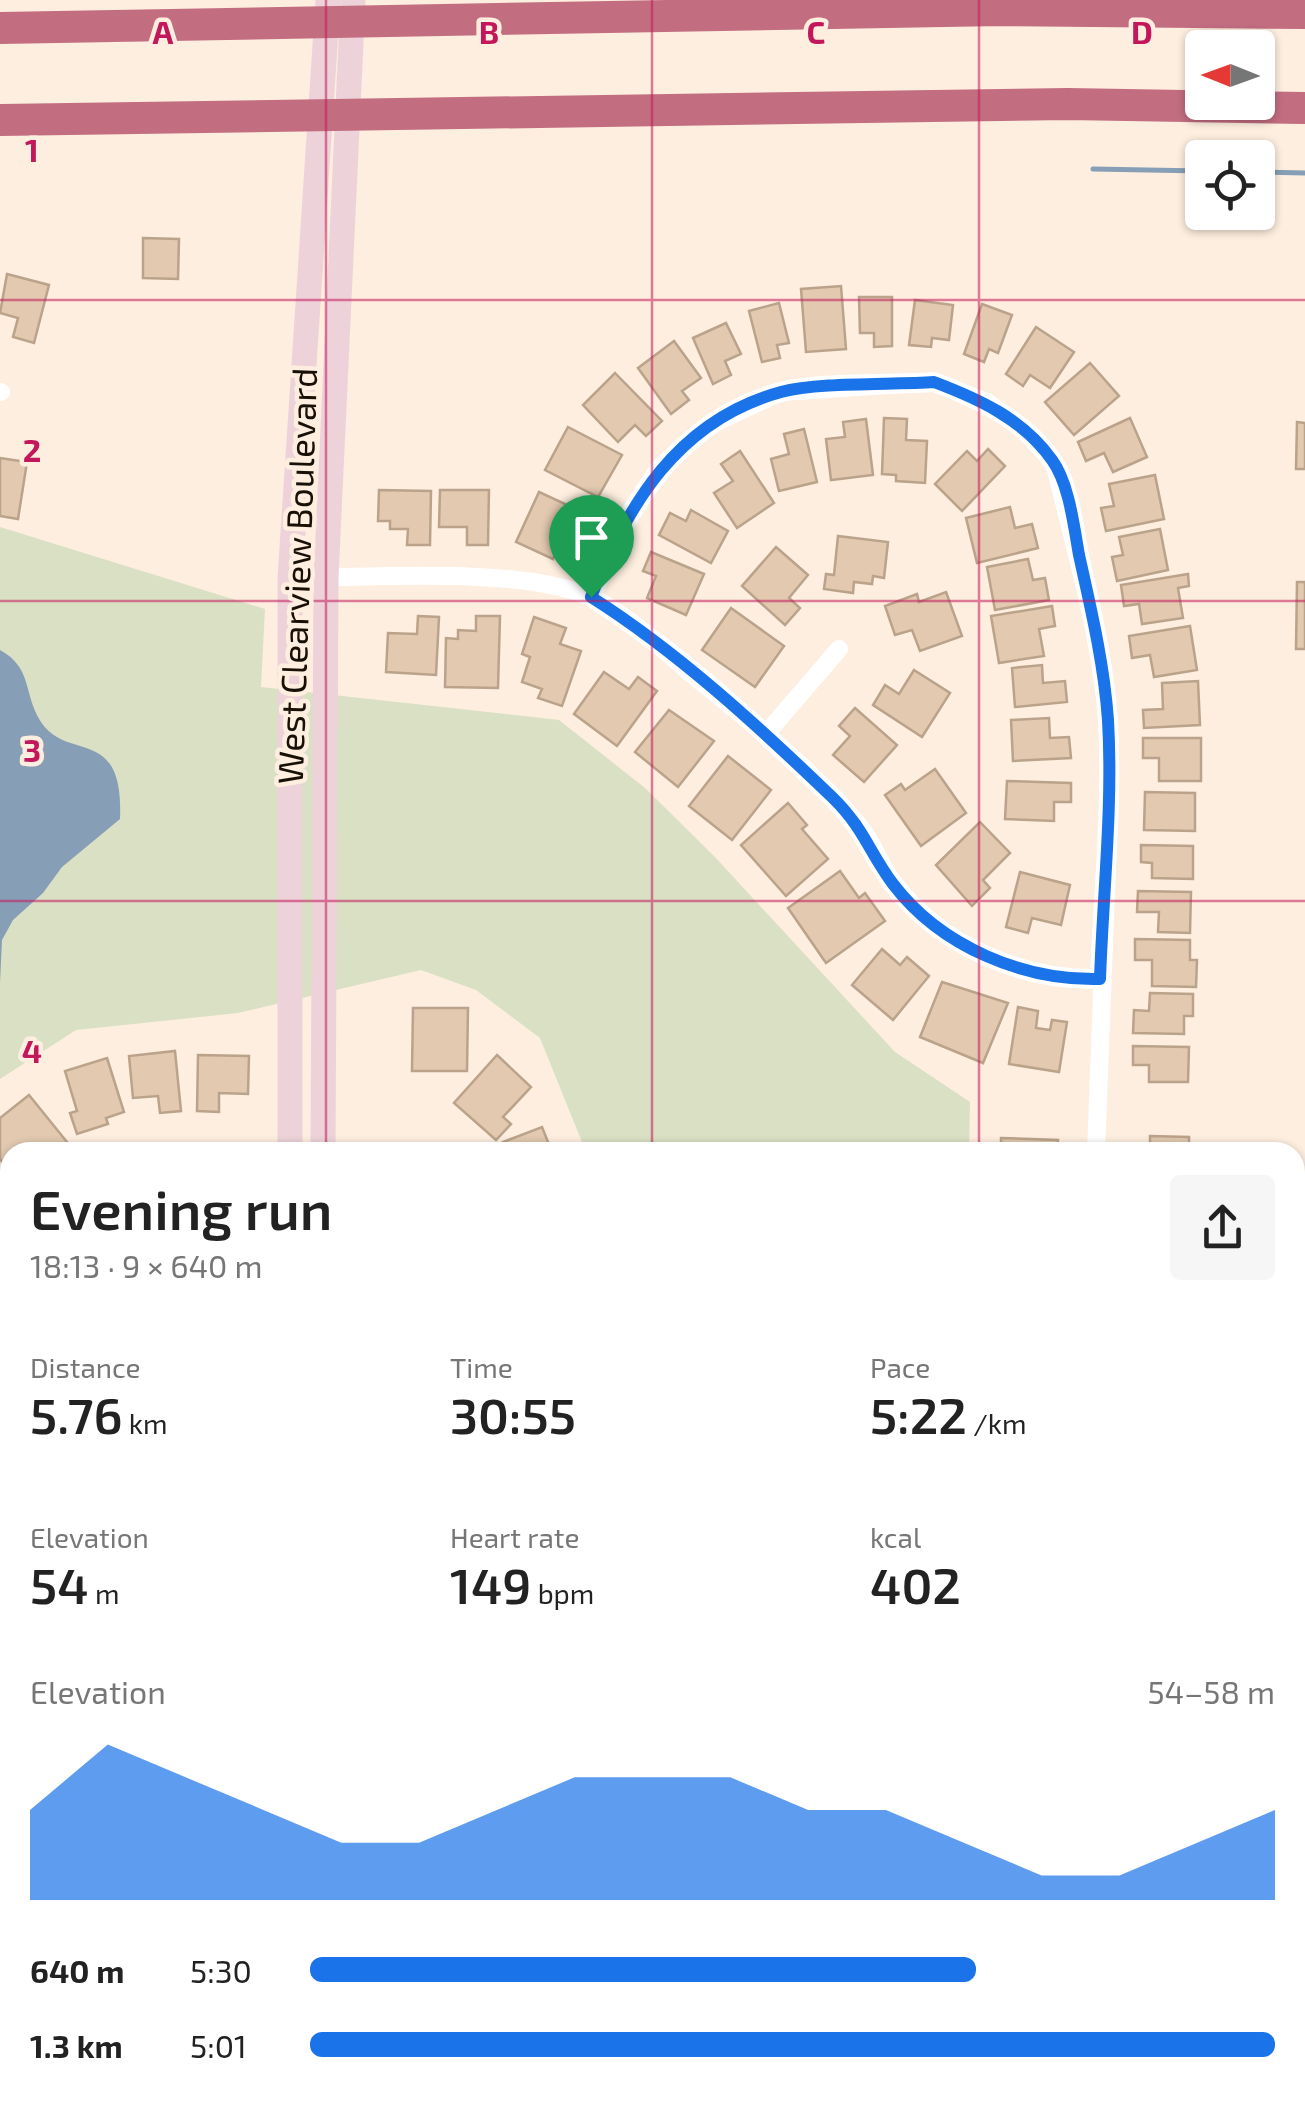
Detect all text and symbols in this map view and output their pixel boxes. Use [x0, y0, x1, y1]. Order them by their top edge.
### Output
text: A [153, 12, 174, 50]
text: B [479, 12, 499, 50]
text: C [807, 12, 825, 50]
text: D [1131, 12, 1153, 50]
north arrow [1185, 30, 1275, 120]
map controls [1185, 30, 1275, 230]
text: 1 [25, 130, 39, 168]
button: locate [1185, 140, 1275, 230]
street label: West Clearview Boulevard [268, 367, 324, 785]
text: 2 [23, 430, 41, 468]
pin [549, 495, 634, 598]
icon: arrive [564, 510, 619, 565]
text: 3 [23, 730, 41, 768]
text: 4 [22, 1031, 42, 1069]
text: Evening run [30, 1175, 332, 1241]
button: share [1170, 1175, 1275, 1280]
text: 18:13 · 9 × 640 m [30, 1246, 263, 1284]
text: Distance [30, 1350, 141, 1384]
text: Time [450, 1350, 513, 1384]
text: Pace [870, 1350, 930, 1384]
text: 5.76 [30, 1384, 123, 1444]
text: 30:55 [450, 1384, 576, 1444]
text: 5:22 [870, 1384, 967, 1444]
text: km [123, 1406, 168, 1440]
text: /km [967, 1406, 1026, 1440]
text: Elevation [30, 1520, 149, 1554]
text: Heart rate [450, 1520, 580, 1554]
text: kcal [870, 1520, 921, 1554]
text: 54 [30, 1554, 89, 1614]
text: 149 [450, 1554, 531, 1614]
text: 402 [870, 1554, 961, 1614]
text: m [89, 1576, 119, 1610]
text: bpm [531, 1576, 594, 1610]
text: Elevation [30, 1672, 166, 1710]
text: 54–58 m [1147, 1672, 1275, 1710]
text: 640 m [30, 1951, 125, 1989]
text: 5:30 [190, 1951, 252, 1989]
text: 1.3 km [30, 2026, 123, 2064]
text: 5:01 [190, 2026, 247, 2064]

